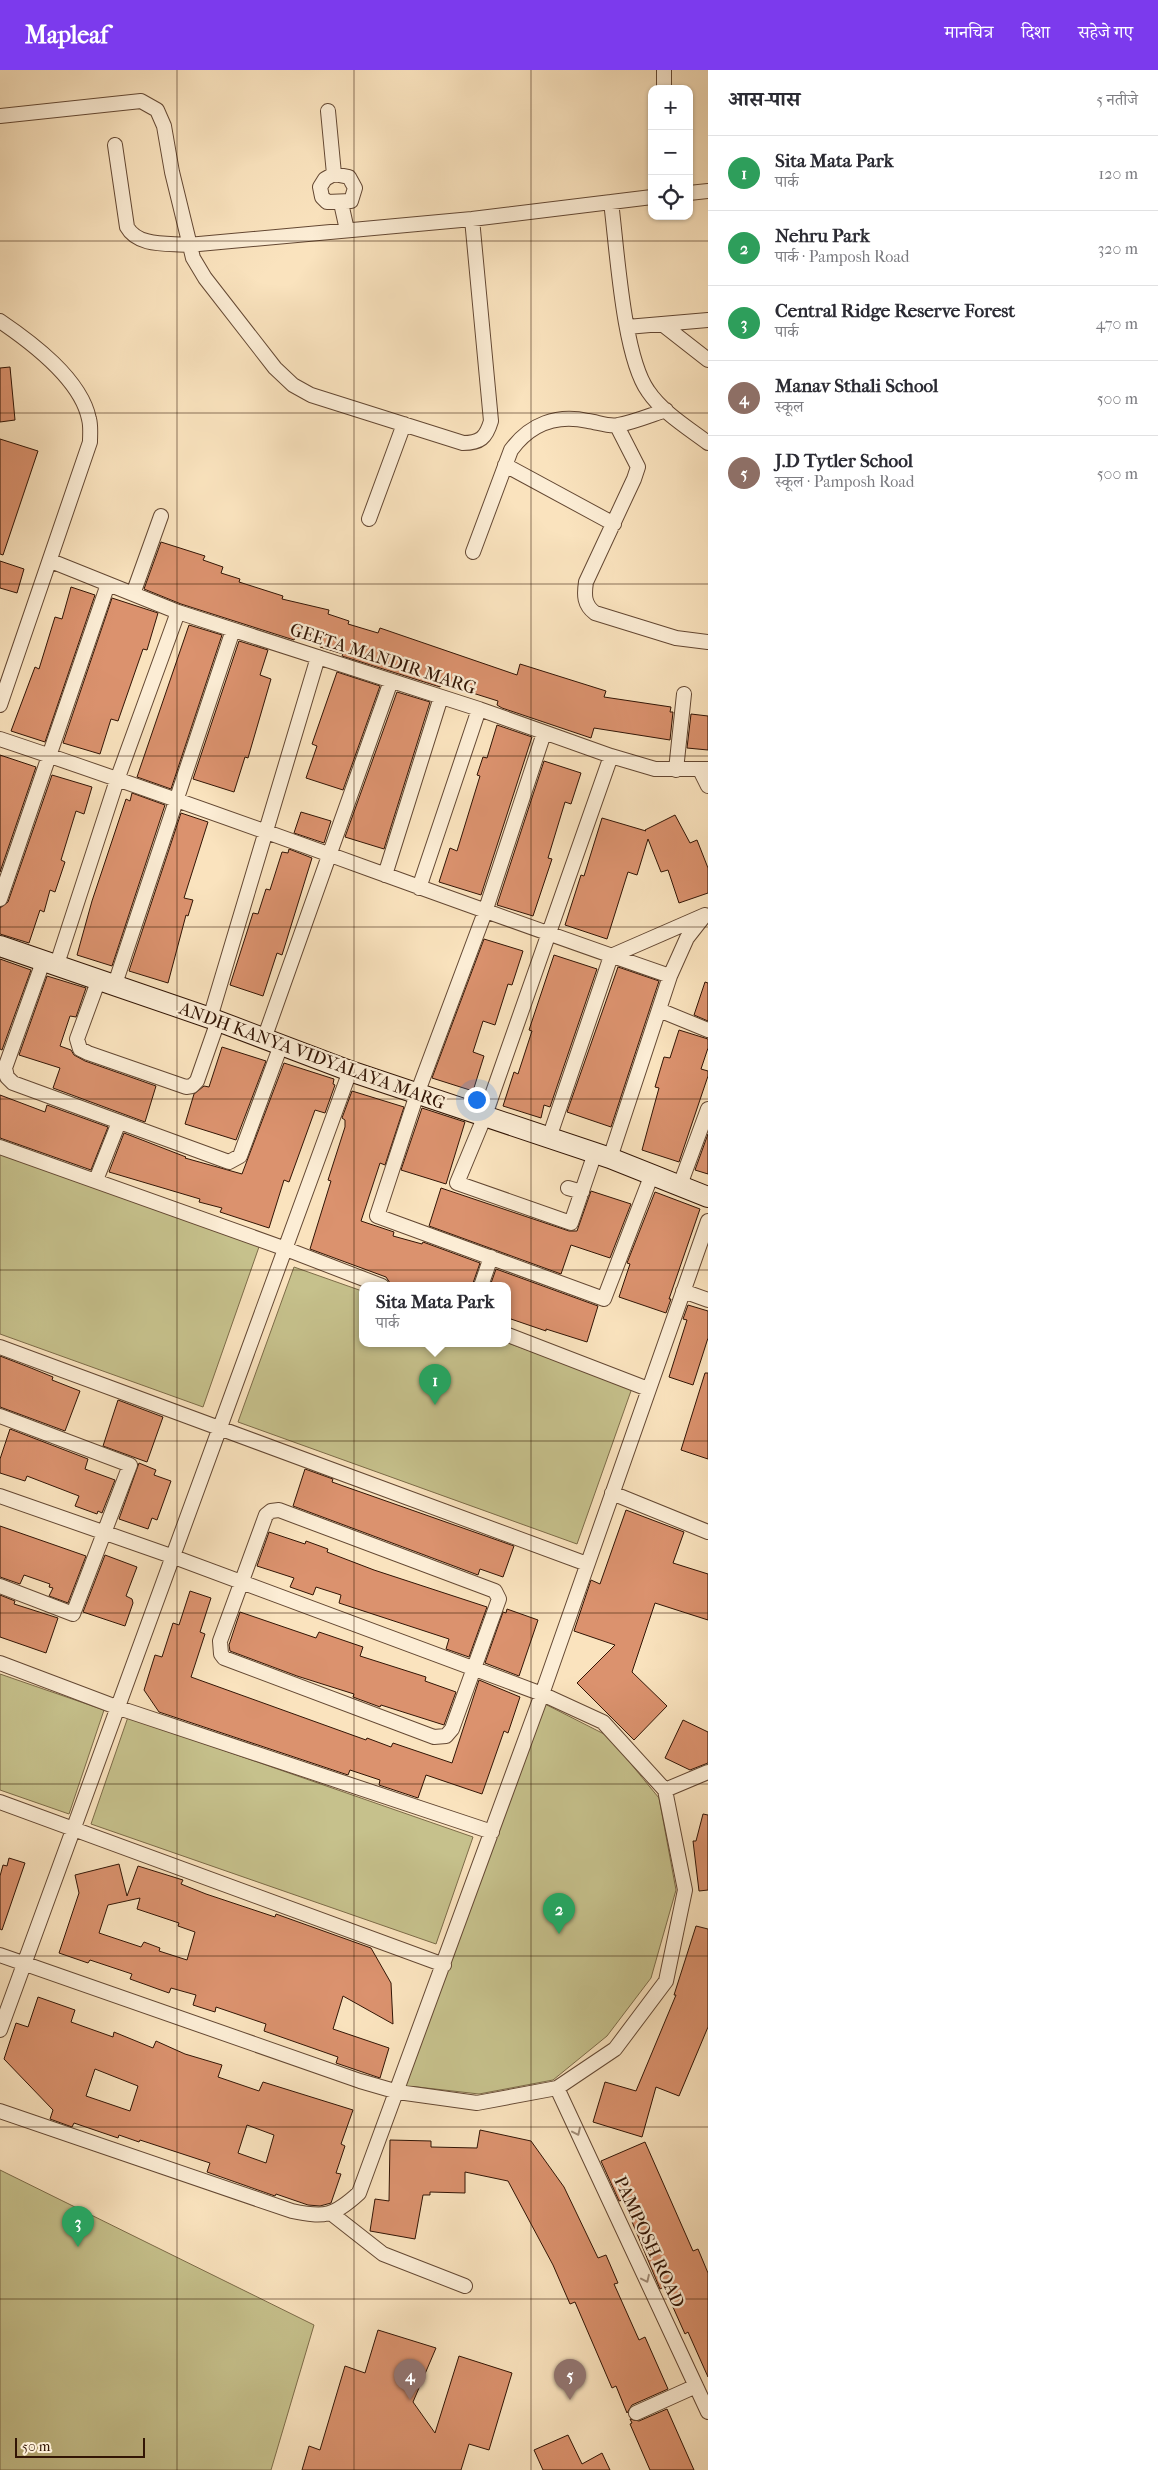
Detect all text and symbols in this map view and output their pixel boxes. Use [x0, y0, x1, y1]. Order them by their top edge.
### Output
text: Mapleaf [25, 21, 108, 49]
text: मानचित्र [945, 22, 993, 43]
text: दिशा [1021, 22, 1050, 43]
text: सहेजे गए [1078, 22, 1133, 43]
map controls [648, 85, 693, 220]
button: + [648, 85, 693, 130]
text: आस-पास [728, 87, 800, 111]
text: 5 नतीजे [1096, 90, 1138, 109]
button: − [648, 130, 693, 175]
text: Sita Mata Park [775, 150, 893, 172]
text: 1 [741, 164, 747, 183]
text: 120 m [1099, 164, 1138, 183]
text: पार्क [775, 172, 799, 191]
button: locate [648, 175, 693, 220]
text: Nehru Park [775, 225, 870, 247]
text: 2 [740, 239, 748, 258]
text: 320 m [1098, 239, 1138, 258]
text: पार्क · Pamposh Road [775, 247, 910, 266]
text: Central Ridge Reserve Forest [775, 300, 1015, 322]
text: 3 [741, 314, 747, 333]
text: 470 m [1096, 314, 1138, 333]
text: पार्क [775, 322, 799, 341]
text: Manav Sthali School [775, 375, 938, 397]
text: 4 [739, 389, 749, 408]
text: 500 m [1097, 389, 1138, 408]
text: स्कूल [775, 397, 804, 416]
text: J.D Tytler School [775, 450, 913, 472]
text: 5 [741, 464, 747, 483]
text: 500 m [1097, 464, 1138, 483]
text: स्कूल · Pamposh Road [775, 472, 915, 491]
street label: GEETA MANDIR MARG [287, 619, 479, 699]
street label: ANDH KANYA VIDYALAYA MARG [175, 998, 448, 1114]
your location [464, 1087, 490, 1113]
popup [359, 1282, 511, 1347]
text: Sita Mata Park [376, 1291, 494, 1313]
text: पार्क [376, 1313, 399, 1332]
pin: 1 [419, 1364, 451, 1405]
pin: 2 [543, 1893, 575, 1934]
one-way arrow [571, 2127, 582, 2136]
street label: PAMPOSH ROAD [609, 2173, 689, 2311]
pin: 3 [62, 2206, 94, 2247]
one-way arrow [640, 2274, 650, 2283]
pin: 4 [394, 2359, 426, 2400]
pin: 5 [554, 2359, 586, 2400]
scale bar [15, 2435, 145, 2458]
text: 50 m [22, 2438, 50, 2455]

